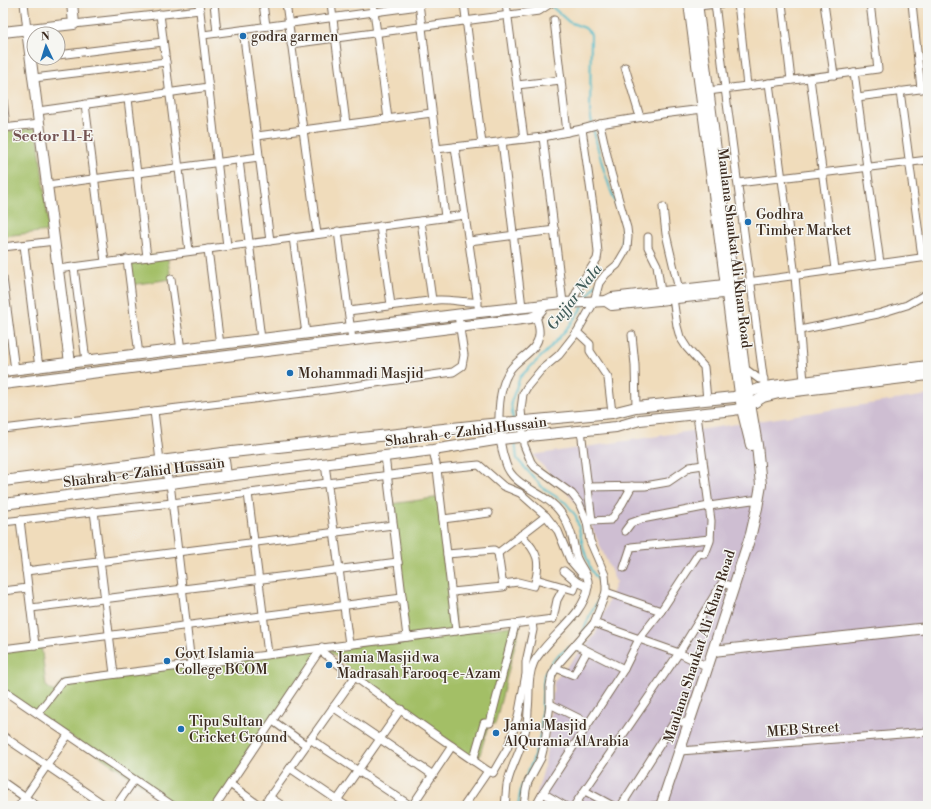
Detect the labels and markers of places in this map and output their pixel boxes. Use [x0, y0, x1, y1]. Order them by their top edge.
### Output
place label: godra garmen [251, 28, 339, 46]
marker: godra garmen [238, 31, 248, 41]
place label: Godhra Timber Market [756, 206, 851, 240]
marker: Godhra Timber Market [743, 217, 753, 227]
place label: Mohammadi Masjid [298, 365, 424, 383]
marker: Mohammadi Masjid [285, 368, 295, 378]
place label: Govt Islamia College BCOM [175, 645, 268, 679]
place label: Jamia Masjid wa Madrasah Farooq-e-Azam [336, 649, 501, 683]
marker: Govt Islamia College BCOM [162, 656, 172, 666]
marker: Jamia Masjid wa Madrasah Farooq-e-Azam [324, 660, 334, 670]
place label: Tipu Sultan Cricket Ground [189, 713, 287, 747]
place label: Jamia Masjid AlQurania AlArabia [503, 717, 630, 751]
marker: Tipu Sultan Cricket Ground [176, 724, 186, 734]
marker: Jamia Masjid AlQurania AlArabia [491, 728, 501, 738]

